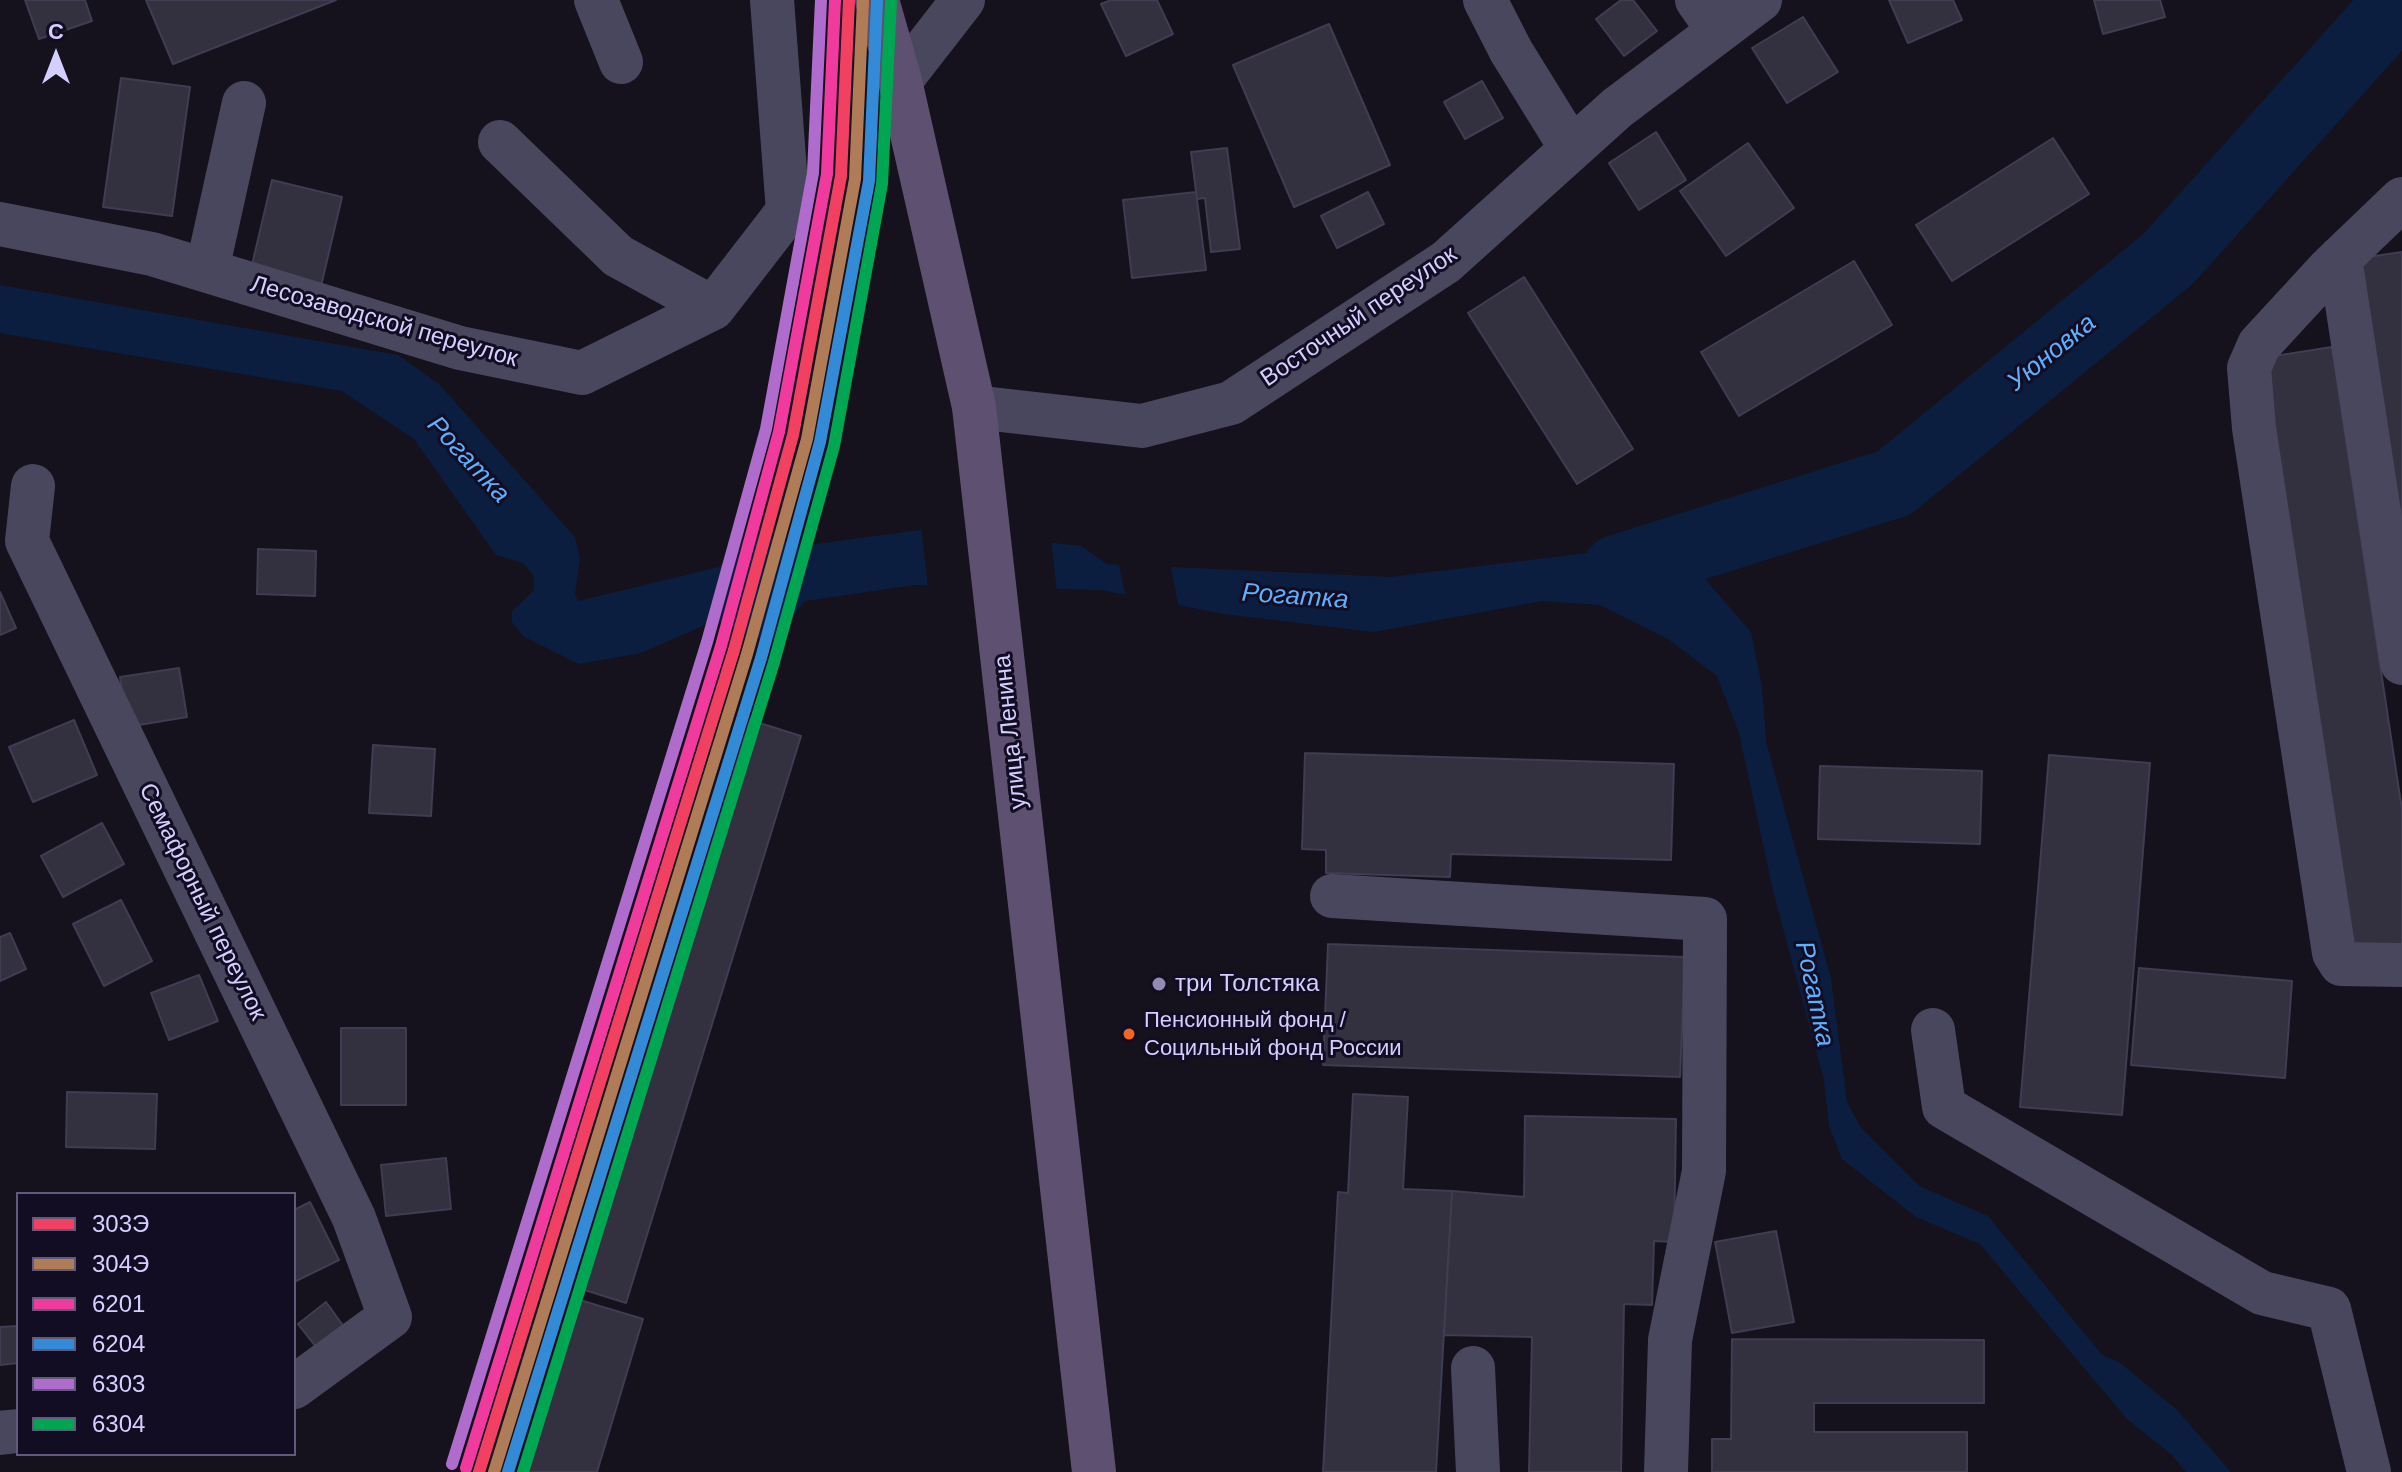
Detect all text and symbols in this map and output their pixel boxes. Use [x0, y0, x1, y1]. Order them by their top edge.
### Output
north arrow [16, 16, 96, 96]
text: С [48, 19, 64, 44]
street label: Восточный переулок [1255, 241, 1463, 393]
street label: Лесозаводской переулок [247, 270, 521, 374]
water label: Уюновка [2001, 308, 2103, 398]
water label: Рогатка [420, 410, 516, 510]
water label: Рогатка [1241, 578, 1349, 616]
street label: улица Ленина [989, 653, 1033, 811]
street label: Семафорный переулок [132, 779, 272, 1025]
water label: Рогатка [1788, 938, 1840, 1050]
place label: три Толстяка [1175, 970, 1319, 998]
marker: три Толстяка [1150, 975, 1168, 993]
place label: Пенсионный фонд / Социльный фонд России [1144, 1008, 1402, 1060]
marker: Пенсионный фонд / Социльный фонд России [1121, 1026, 1137, 1042]
legend [16, 1192, 296, 1456]
text: 303Э [92, 1210, 149, 1237]
text: 304Э [92, 1250, 149, 1277]
text: 6201 [92, 1290, 145, 1317]
text: 6204 [92, 1330, 145, 1357]
text: 6303 [92, 1370, 145, 1397]
text: 6304 [92, 1410, 145, 1437]

